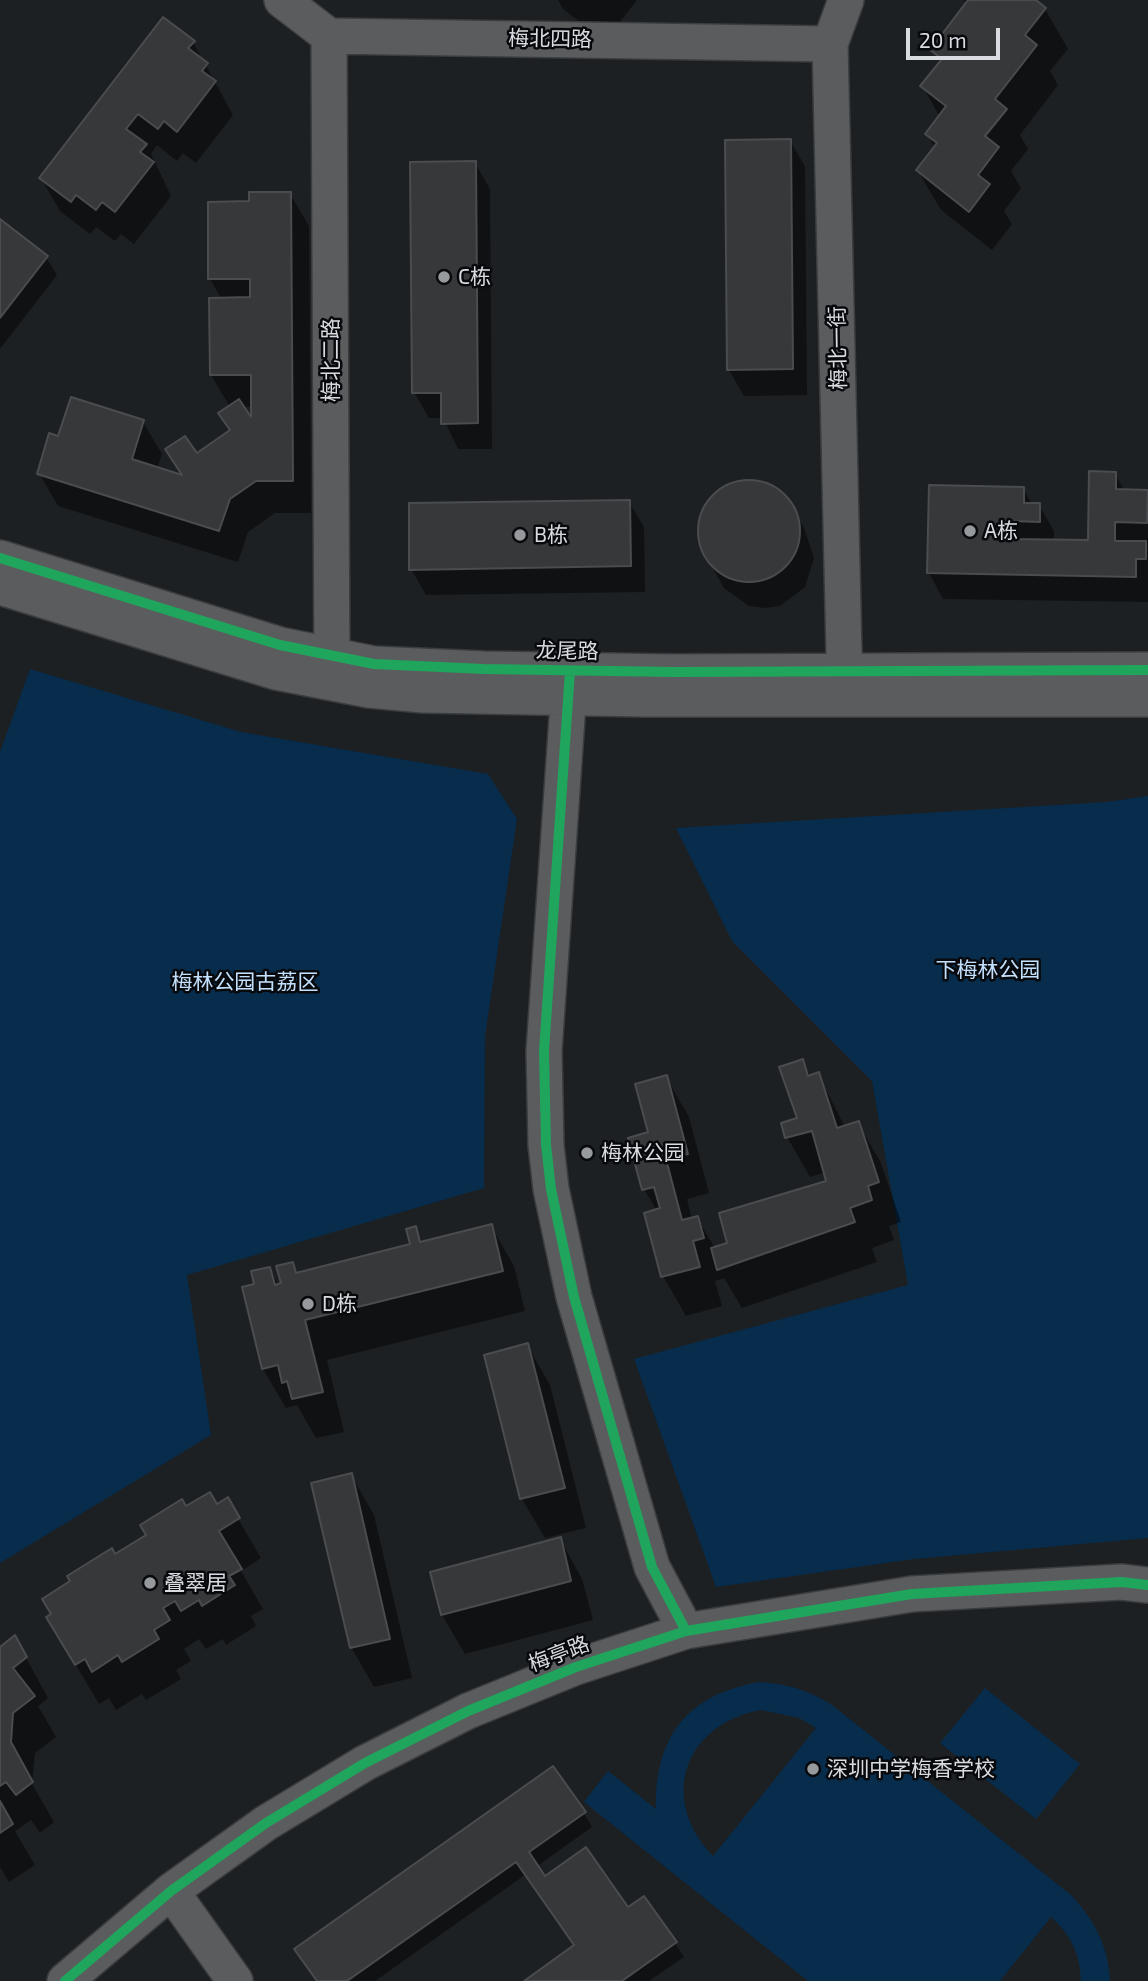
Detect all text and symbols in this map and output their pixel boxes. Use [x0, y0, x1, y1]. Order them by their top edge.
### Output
scale bar [910, 14, 1004, 58]
street label: 梅北四路 [508, 26, 592, 52]
text: 20 m [919, 27, 967, 52]
place label: C栋 [458, 264, 491, 290]
marker: C栋 [436, 269, 452, 285]
street label: 梅北一街 [825, 306, 851, 390]
street label: 梅北二路 [318, 318, 344, 402]
place label: A栋 [984, 518, 1018, 544]
place label: B栋 [534, 522, 568, 548]
marker: A栋 [962, 523, 978, 539]
marker: B栋 [512, 527, 528, 543]
street label: 龙尾路 [535, 638, 599, 664]
park label: 下梅林公园 [936, 957, 1040, 983]
park label: 梅林公园古荔区 [172, 969, 318, 995]
place label: 梅林公园 [601, 1140, 685, 1166]
marker: 梅林公园 [579, 1145, 595, 1161]
place label: D栋 [322, 1291, 357, 1317]
marker: D栋 [300, 1296, 316, 1312]
place label: 叠翠居 [164, 1570, 227, 1596]
marker: 叠翠居 [142, 1575, 158, 1591]
street label: 梅亭路 [525, 1631, 593, 1677]
place label: 深圳中学梅香学校 [827, 1756, 995, 1782]
marker: 深圳中学梅香学校 [805, 1761, 821, 1777]

